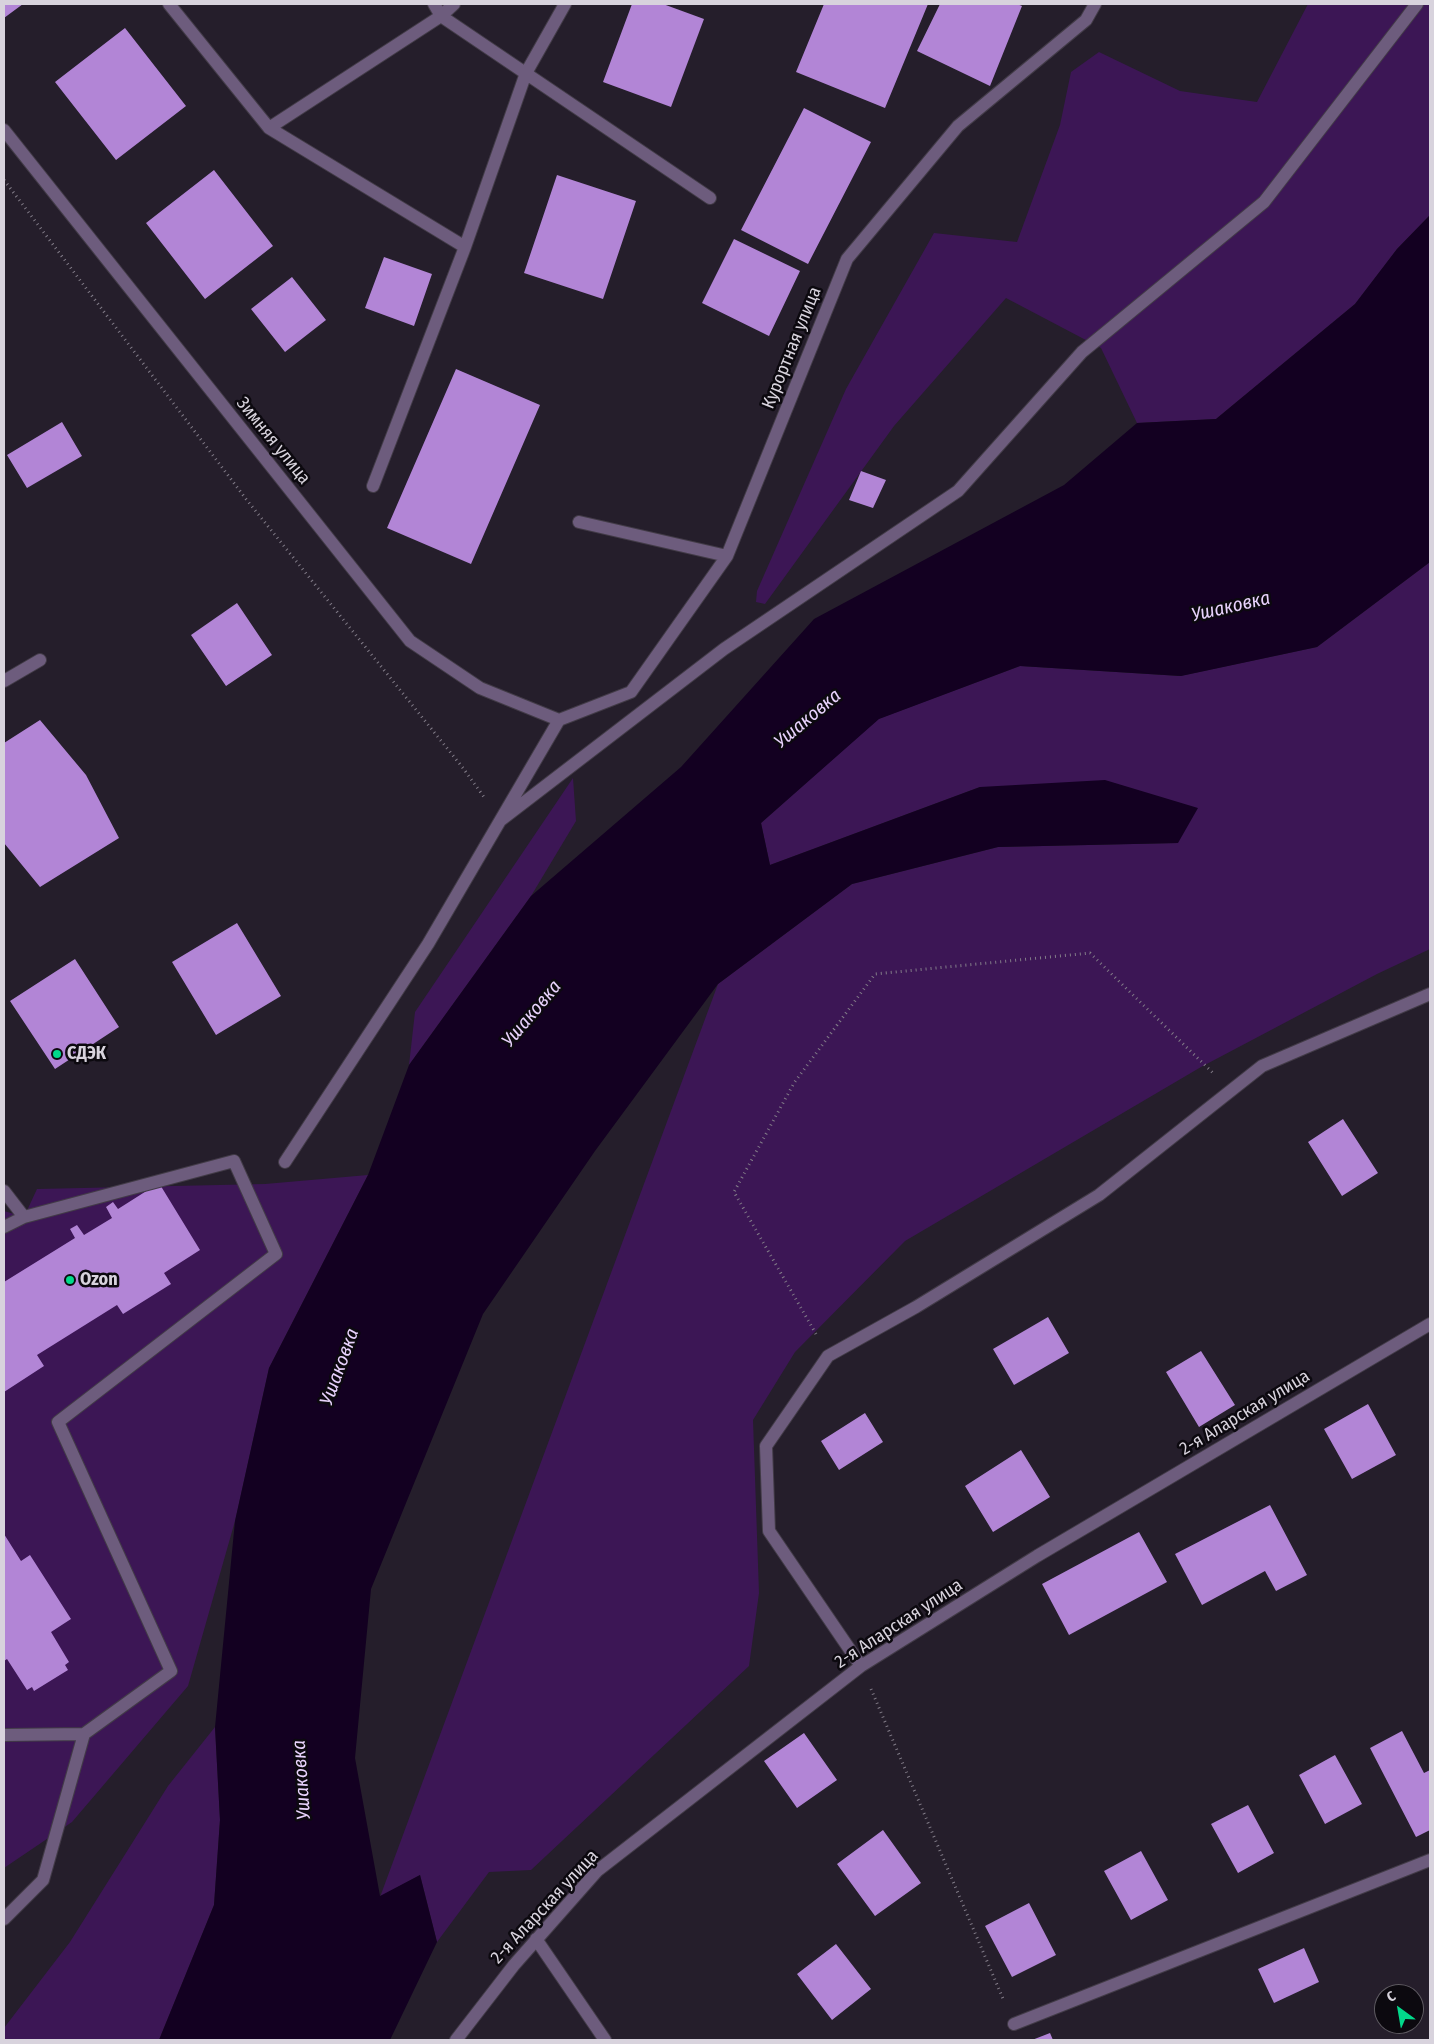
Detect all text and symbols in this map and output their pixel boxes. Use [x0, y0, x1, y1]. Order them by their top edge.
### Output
street label: Курортная улица [758, 284, 826, 412]
street label: Зимняя улица [231, 393, 315, 489]
water label: Ушаковка [1189, 587, 1273, 627]
water label: Ушаковка [770, 685, 846, 753]
water label: Ушаковка [498, 976, 566, 1052]
place label: СДЭК [67, 1043, 106, 1065]
marker: СДЭК [51, 1048, 63, 1060]
place label: Ozon [80, 1269, 118, 1291]
marker: Ozon [64, 1274, 76, 1286]
water label: Ушаковка [316, 1325, 364, 1409]
street label: 2-я Аларская улица [1176, 1366, 1314, 1460]
street label: 2-я Аларская улица [831, 1575, 967, 1673]
water label: Ушаковка [288, 1739, 316, 1821]
street label: 2-я Аларская улица [487, 1846, 603, 1968]
north arrow [1374, 1984, 1424, 2034]
text: С [1384, 1988, 1399, 2006]

